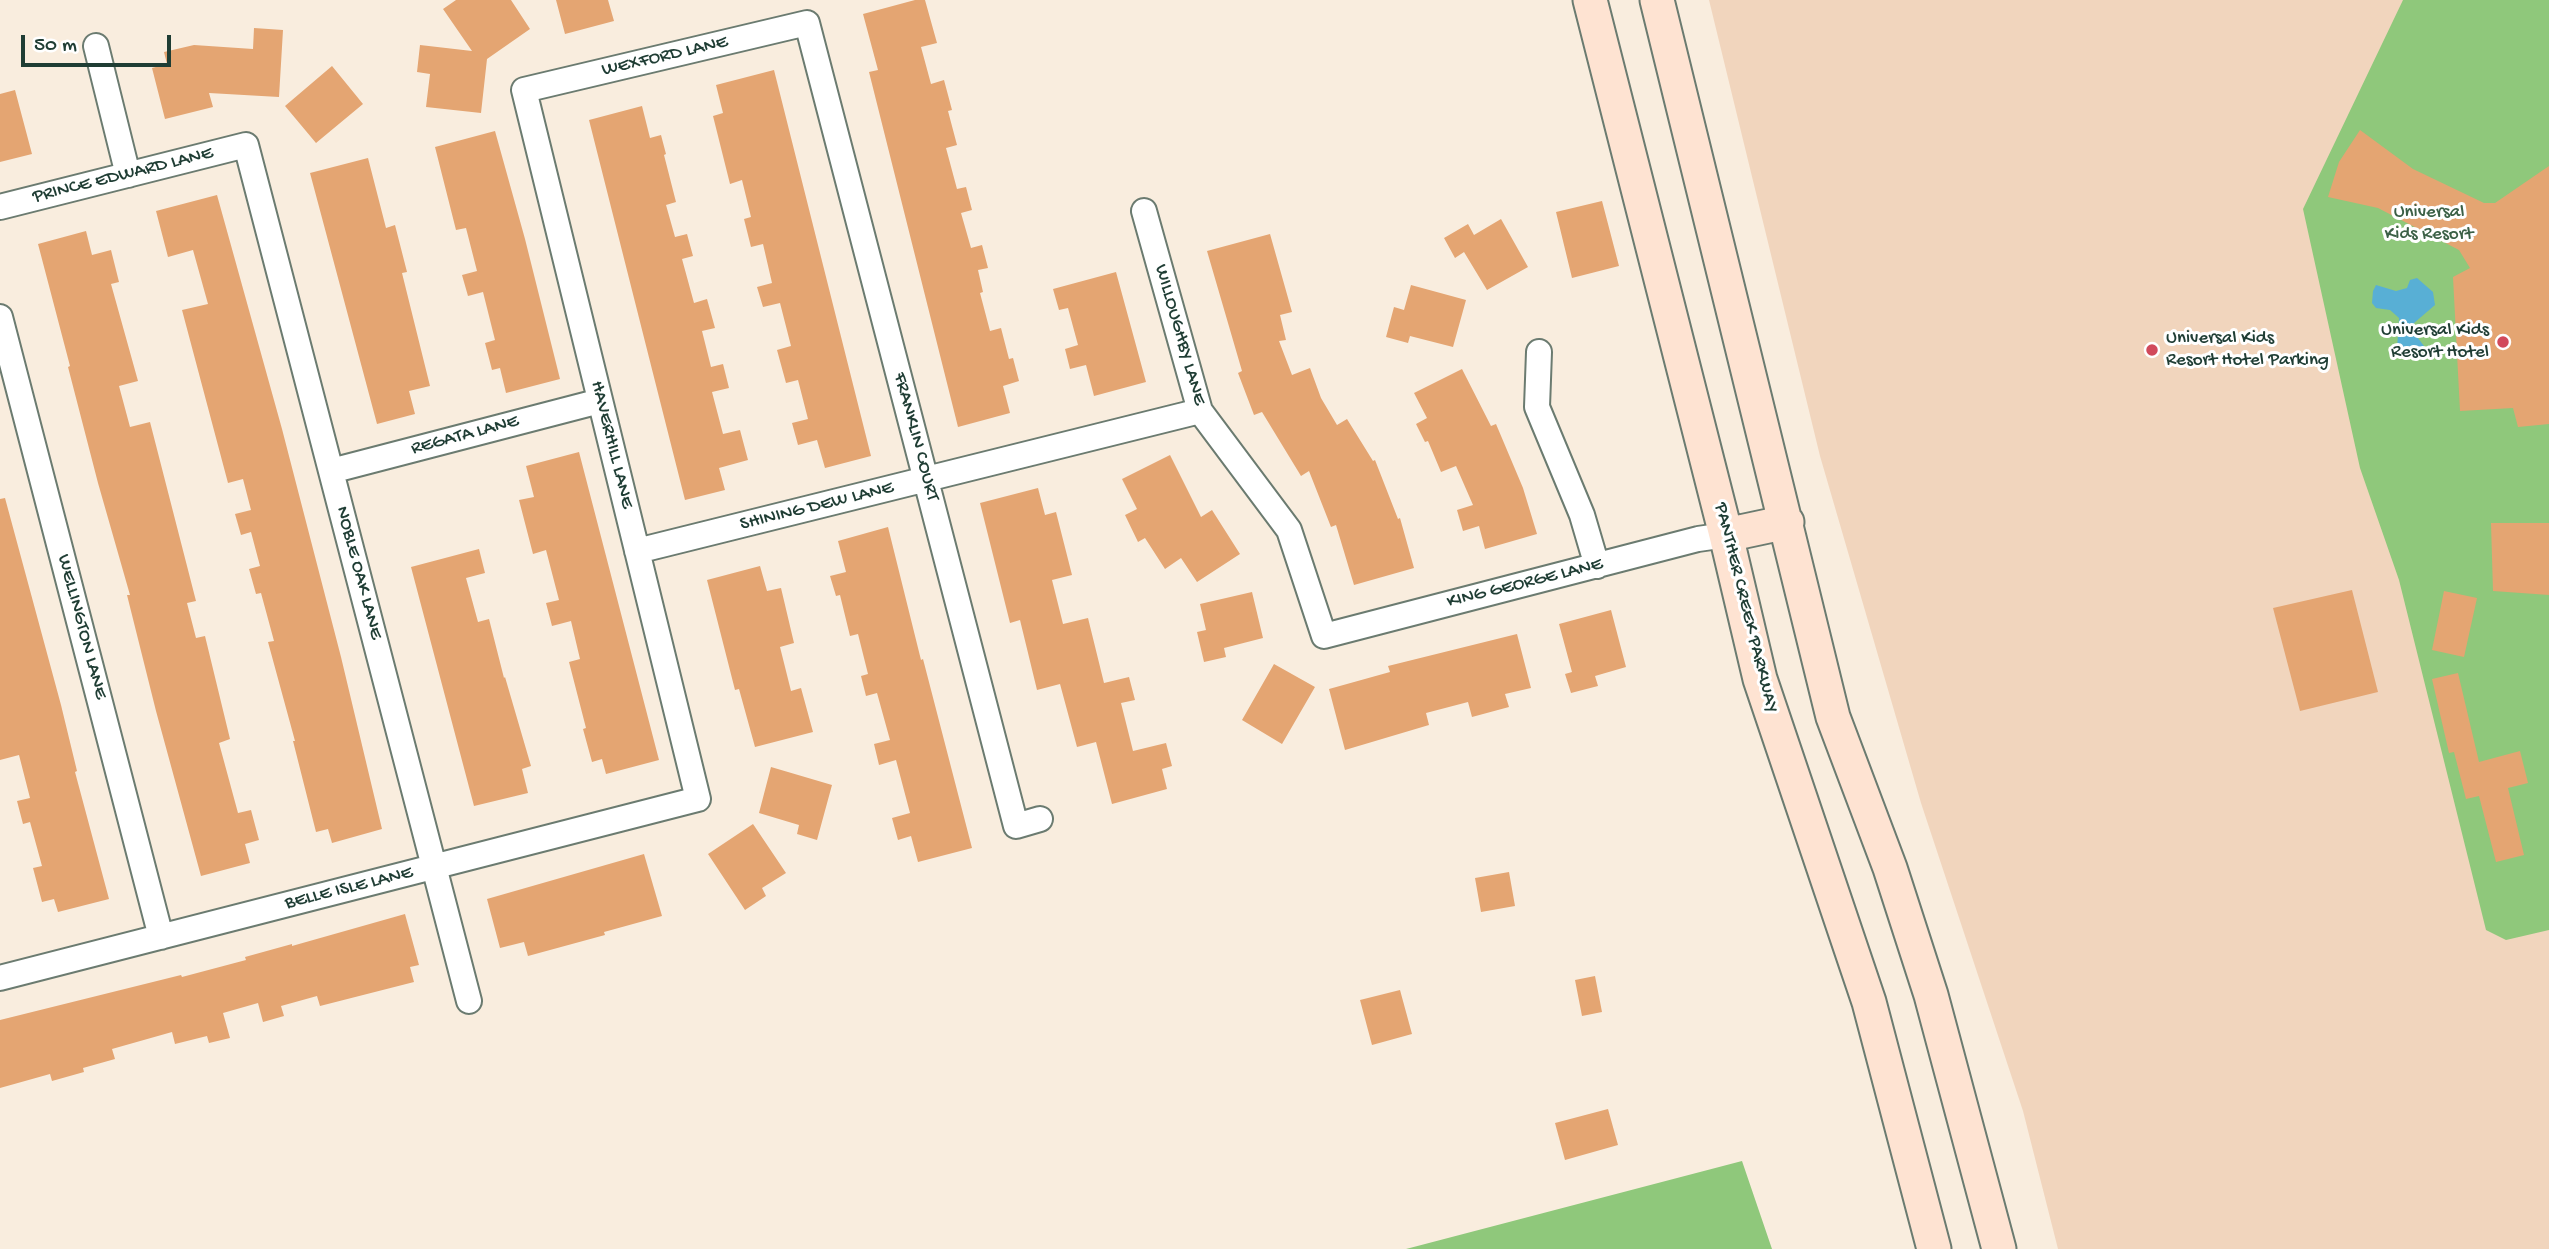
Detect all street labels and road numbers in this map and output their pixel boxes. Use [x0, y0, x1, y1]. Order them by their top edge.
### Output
street label: WEXFORD LANE [600, 31, 730, 83]
street label: PRINCE EDWARD LANE [31, 143, 215, 209]
street label: WILLOUGHBY LANE [1148, 262, 1210, 408]
street label: FRANKLIN COURT [887, 370, 943, 504]
street label: HAVERHILL LANE [584, 379, 638, 511]
street label: REGATA LANE [409, 411, 521, 461]
street label: SHINING DEW LANE [738, 477, 896, 537]
street label: PANTHER CREEK PARKWAY [1708, 501, 1782, 715]
street label: NOBLE OAK LANE [329, 504, 387, 642]
street label: WELLINGTON LANE [51, 552, 111, 702]
street label: KING GEORGE LANE [1445, 554, 1605, 614]
street label: BELLE ISLE LANE [283, 862, 415, 916]

